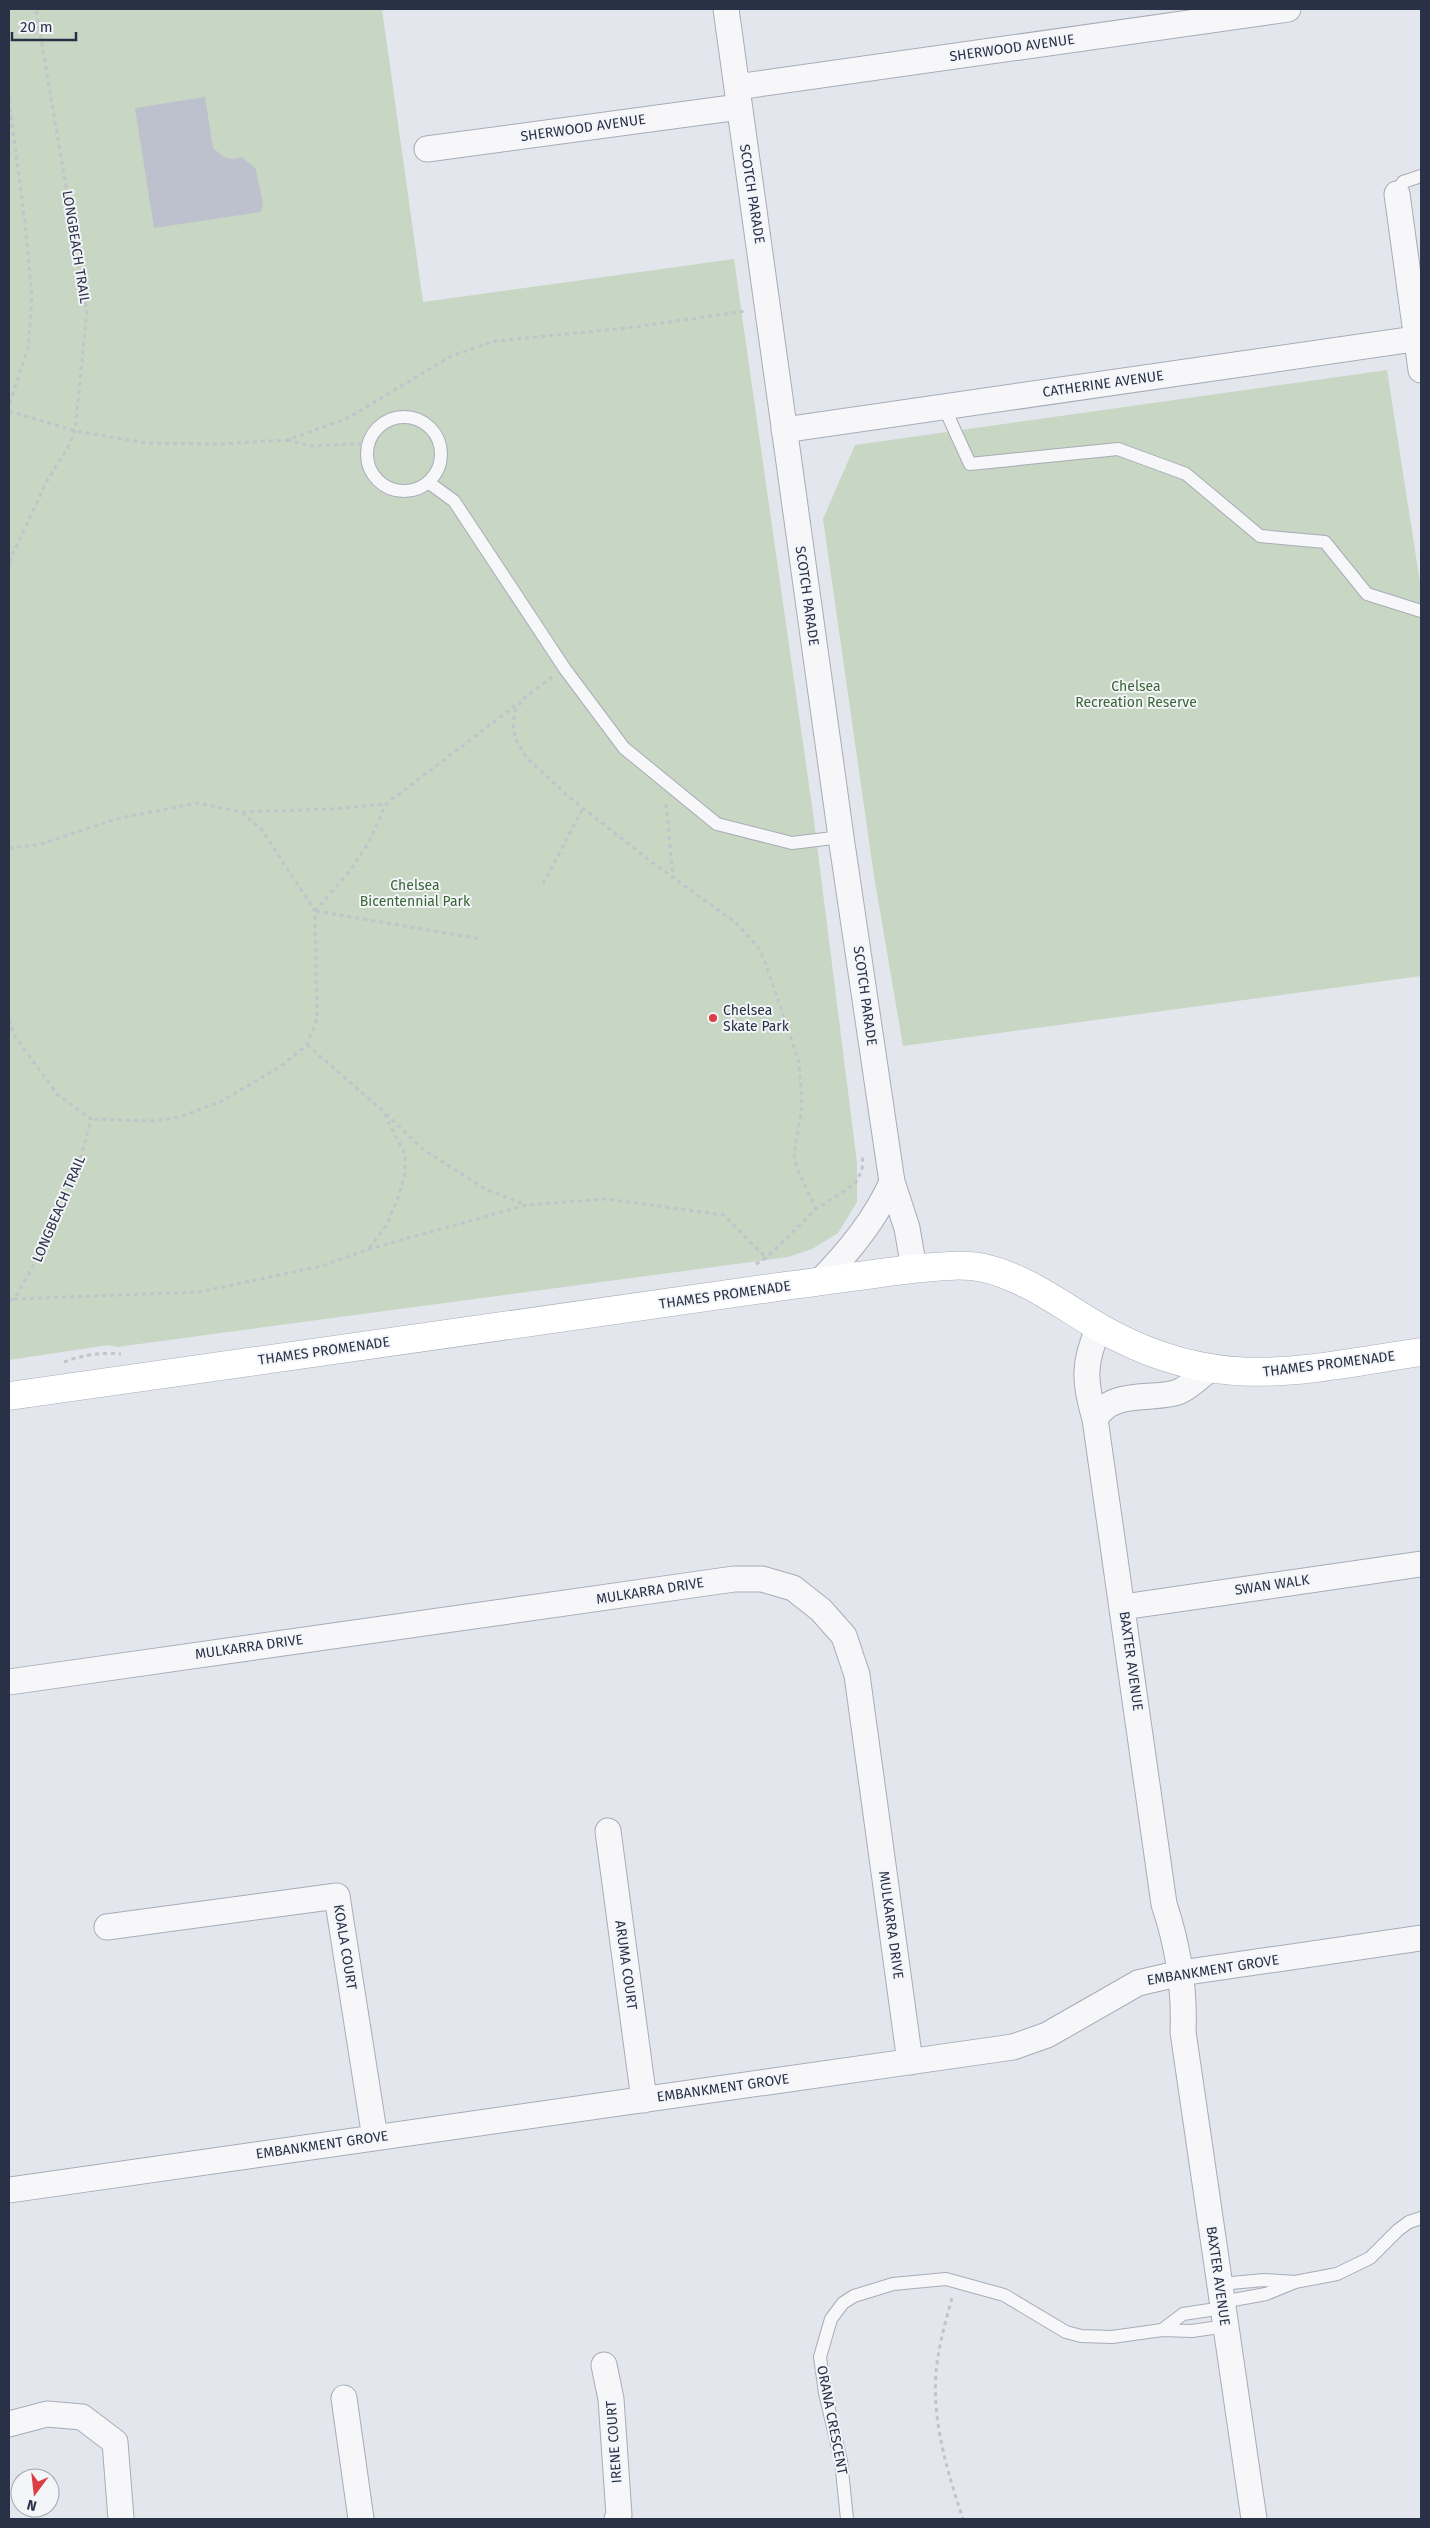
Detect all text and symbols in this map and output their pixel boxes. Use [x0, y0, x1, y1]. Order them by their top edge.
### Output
scale bar [12, 10, 76, 42]
text: 20 m [20, 18, 53, 36]
street label: SHERWOOD AVENUE [948, 31, 1076, 65]
street label: SHERWOOD AVENUE [519, 111, 647, 145]
street label: SCOTCH PARADE [736, 143, 768, 245]
street label: LONGBEACH TRAIL [59, 189, 93, 305]
street label: CATHERINE AVENUE [1041, 367, 1165, 401]
street label: SCOTCH PARADE [792, 545, 822, 647]
park label: Chelsea Recreation Reserve [1075, 678, 1197, 711]
park label: Chelsea Bicentennial Park [360, 877, 471, 910]
street label: SCOTCH PARADE [850, 945, 880, 1047]
place label: Chelsea Skate Park [723, 1002, 790, 1035]
marker: Chelsea Skate Park [707, 1012, 719, 1024]
street label: LONGBEACH TRAIL [29, 1153, 89, 1265]
street label: THAMES PROMENADE [658, 1277, 792, 1313]
street label: THAMES PROMENADE [257, 1333, 391, 1369]
street label: THAMES PROMENADE [1262, 1347, 1396, 1381]
street label: SWAN WALK [1234, 1571, 1311, 1599]
street label: MULKARRA DRIVE [595, 1574, 705, 1608]
street label: BAXTER AVENUE [1116, 1610, 1146, 1712]
street label: MULKARRA DRIVE [194, 1631, 304, 1663]
street label: MULKARRA DRIVE [875, 1870, 907, 1980]
street label: KOALA COURT [330, 1903, 360, 1992]
street label: ARUMA COURT [611, 1919, 641, 2012]
street label: EMBANKMENT GROVE [1146, 1951, 1280, 1989]
street label: EMBANKMENT GROVE [656, 2070, 790, 2106]
street label: EMBANKMENT GROVE [255, 2127, 389, 2163]
street label: BAXTER AVENUE [1203, 2225, 1233, 2327]
street label: ORANA CRESCENT [813, 2364, 851, 2477]
street label: IRENE COURT [603, 2399, 625, 2484]
north arrow [10, 2468, 60, 2518]
text: N [25, 2496, 38, 2514]

